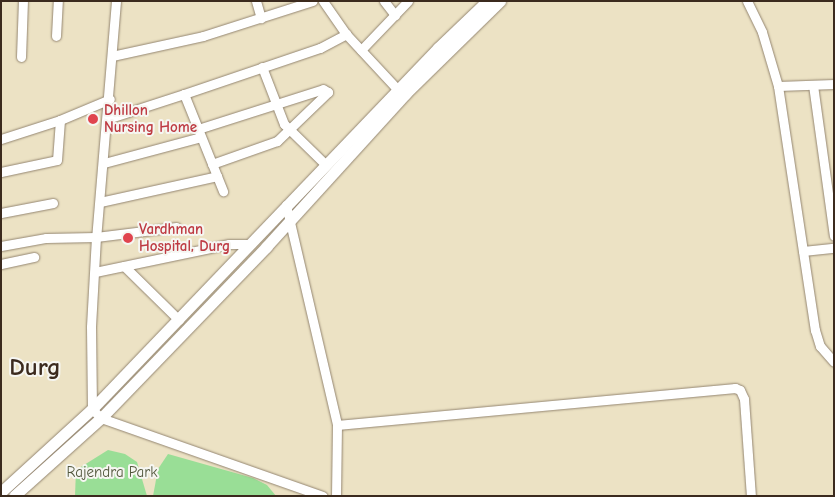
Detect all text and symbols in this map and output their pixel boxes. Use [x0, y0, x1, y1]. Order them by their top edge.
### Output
place label: Dhillon Nursing Home [104, 101, 197, 136]
marker: Dhillon Nursing Home [86, 112, 100, 126]
place label: Vardhman Hospital, Durg [139, 220, 230, 255]
marker: Vardhman Hospital, Durg [121, 231, 135, 245]
district label: Durg [9, 352, 61, 382]
park label: Rajendra Park [67, 464, 157, 482]

